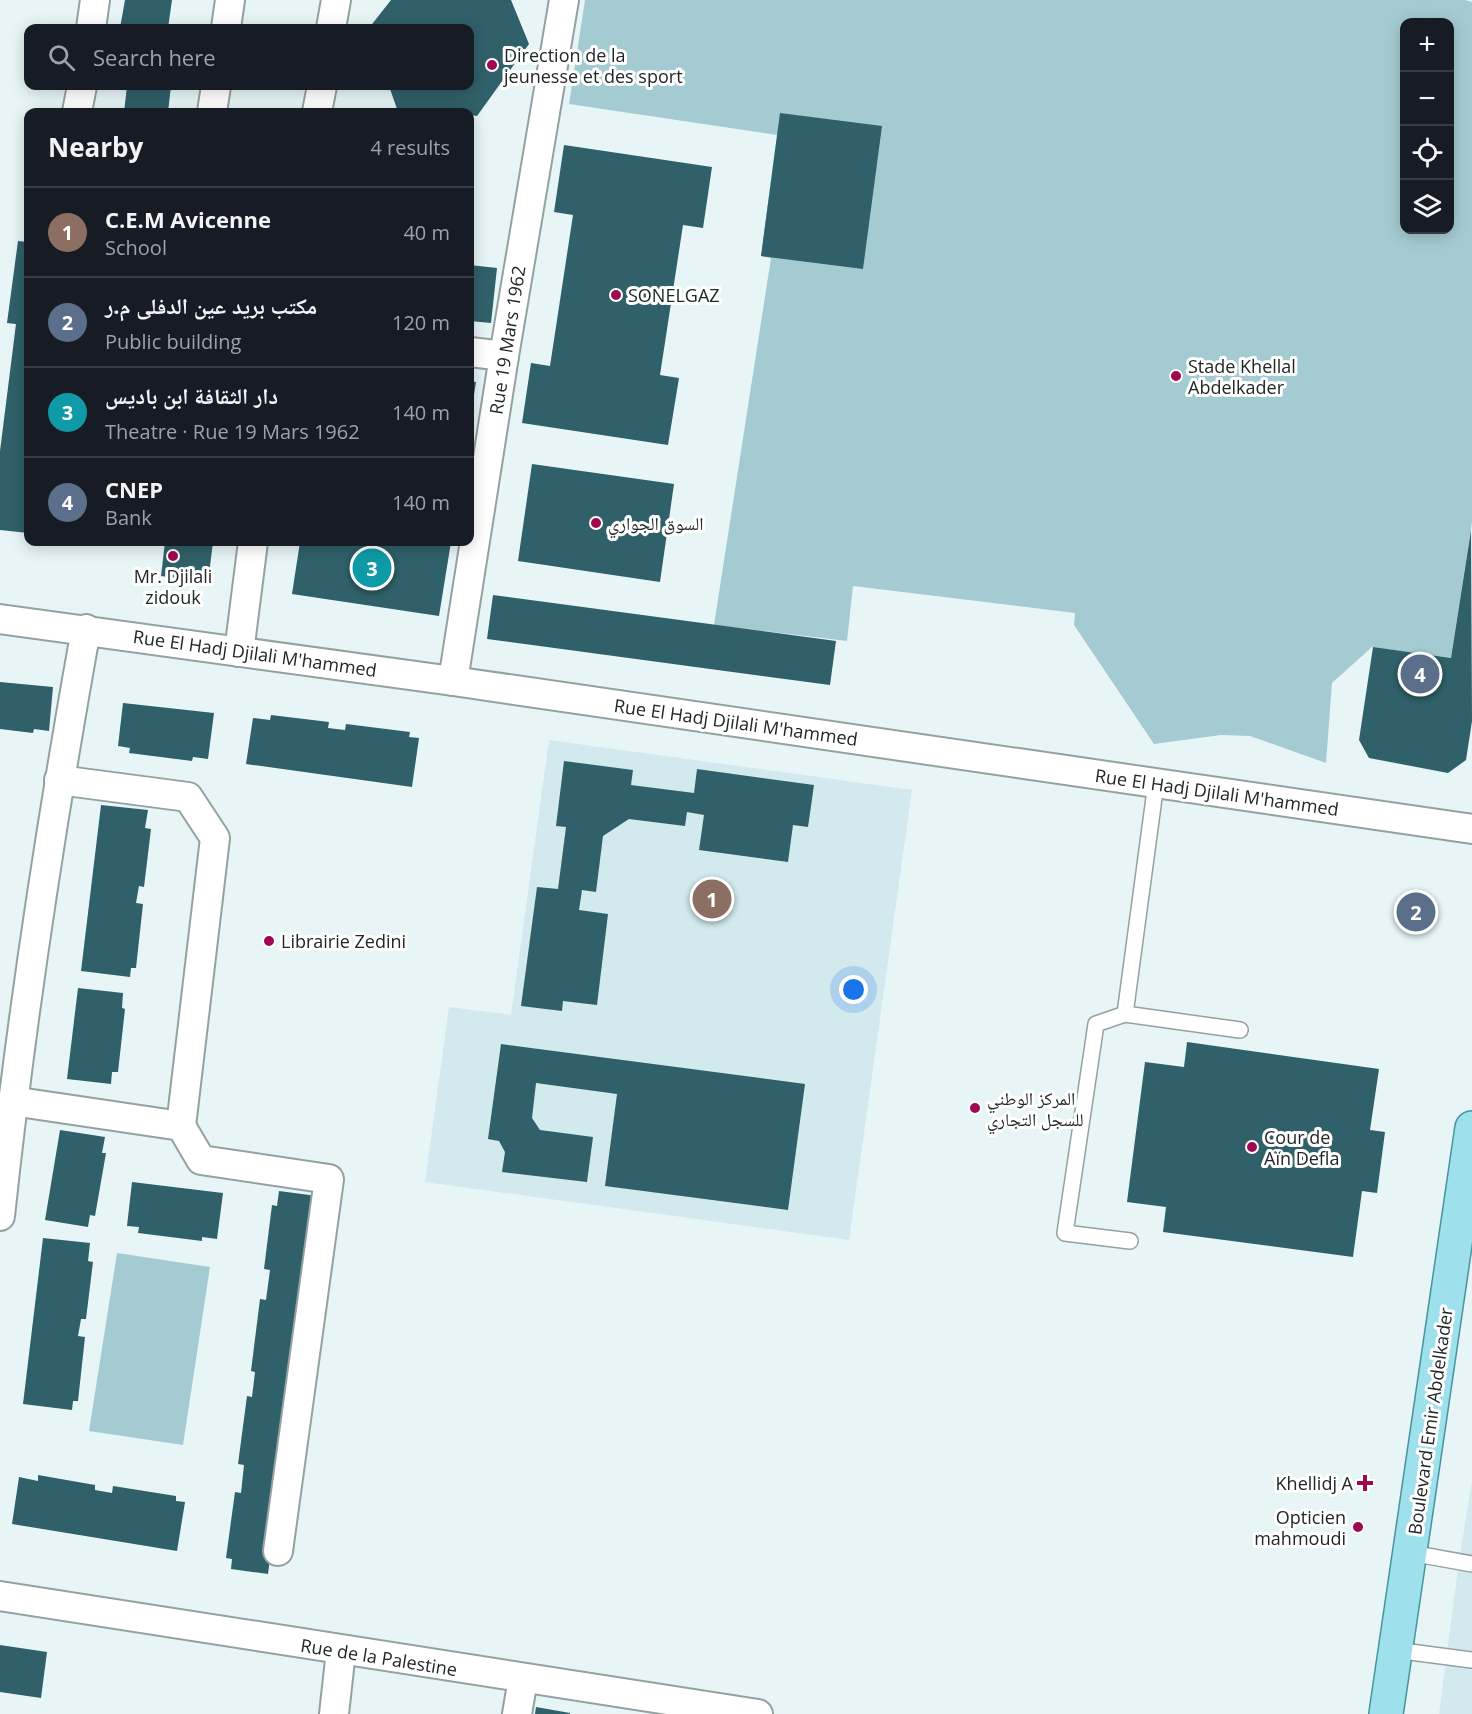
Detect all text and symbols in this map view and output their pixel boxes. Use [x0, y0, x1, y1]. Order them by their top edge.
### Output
map controls [1400, 18, 1454, 234]
button: + [1400, 18, 1454, 72]
search box [24, 24, 474, 90]
icon: search [45, 41, 78, 74]
text: Search here [93, 42, 216, 72]
place label: Direction de la jeunesse et des sport [503, 43, 683, 88]
marker: Direction de la jeunesse et des sport [485, 58, 499, 72]
button: − [1400, 72, 1454, 126]
button: locate [1400, 126, 1454, 180]
text: Nearby [48, 129, 143, 165]
text: 4 results [370, 134, 450, 161]
button: layers [1400, 180, 1454, 234]
text: C.E.M Avicenne [105, 204, 271, 234]
text: 1 [62, 219, 73, 246]
text: 40 m [403, 219, 450, 246]
text: School [105, 234, 167, 261]
street label: Rue 19 Mars 1962 [483, 264, 531, 416]
place label: SONELGAZ [628, 283, 720, 307]
marker: SONELGAZ [609, 288, 623, 302]
text: مكتب بريد عين الدفلى م.ر [105, 290, 317, 320]
text: 2 [62, 309, 73, 336]
text: 120 m [392, 309, 450, 336]
text: Public building [105, 328, 241, 355]
place label: Stade Khellal Abdelkader [1188, 354, 1296, 399]
marker: Stade Khellal Abdelkader [1169, 369, 1183, 383]
text: دار الثقافة ابن باديس [105, 380, 278, 410]
text: 3 [62, 399, 73, 426]
text: 140 m [392, 399, 450, 426]
text: Theatre · Rue 19 Mars 1962 [105, 418, 360, 445]
text: CNEP [105, 474, 163, 504]
text: 4 [62, 489, 73, 516]
text: 140 m [392, 489, 450, 516]
text: Bank [105, 504, 152, 531]
place label: السوق الجواري [608, 511, 704, 539]
marker: السوق الجواري [589, 516, 603, 530]
pin: 3 [352, 546, 392, 590]
marker: Mr. Djilali zidouk [166, 549, 180, 563]
place label: Mr. Djilali zidouk [134, 564, 212, 609]
street label: Rue El Hadj Djilali M'hammed [132, 624, 378, 682]
pin: 4 [1400, 652, 1440, 696]
street label: Rue El Hadj Djilali M'hammed [613, 693, 859, 751]
street label: Rue El Hadj Djilali M'hammed [1094, 763, 1340, 821]
pin: 1 [692, 876, 732, 922]
pin: 2 [1396, 890, 1436, 934]
place label: Librairie Zedini [281, 929, 406, 953]
marker: Librairie Zedini [262, 934, 276, 948]
your location [839, 975, 868, 1004]
place label: المركز الوطني للسجل التجاري [987, 1086, 1084, 1135]
marker: المركز الوطني للسجل التجاري [968, 1101, 982, 1115]
place label: Cour de Aïn Defla [1264, 1125, 1339, 1170]
marker: Cour de Aïn Defla [1245, 1140, 1259, 1154]
street label: Boulevard Emir Abdelkader [1402, 1305, 1458, 1536]
place label: Khellidj A [1276, 1471, 1354, 1495]
marker: Khellidj A [1358, 1476, 1372, 1490]
place label: Opticien mahmoudi [1254, 1505, 1346, 1550]
marker: Opticien mahmoudi [1351, 1520, 1365, 1534]
street label: Rue de la Palestine [299, 1633, 459, 1681]

